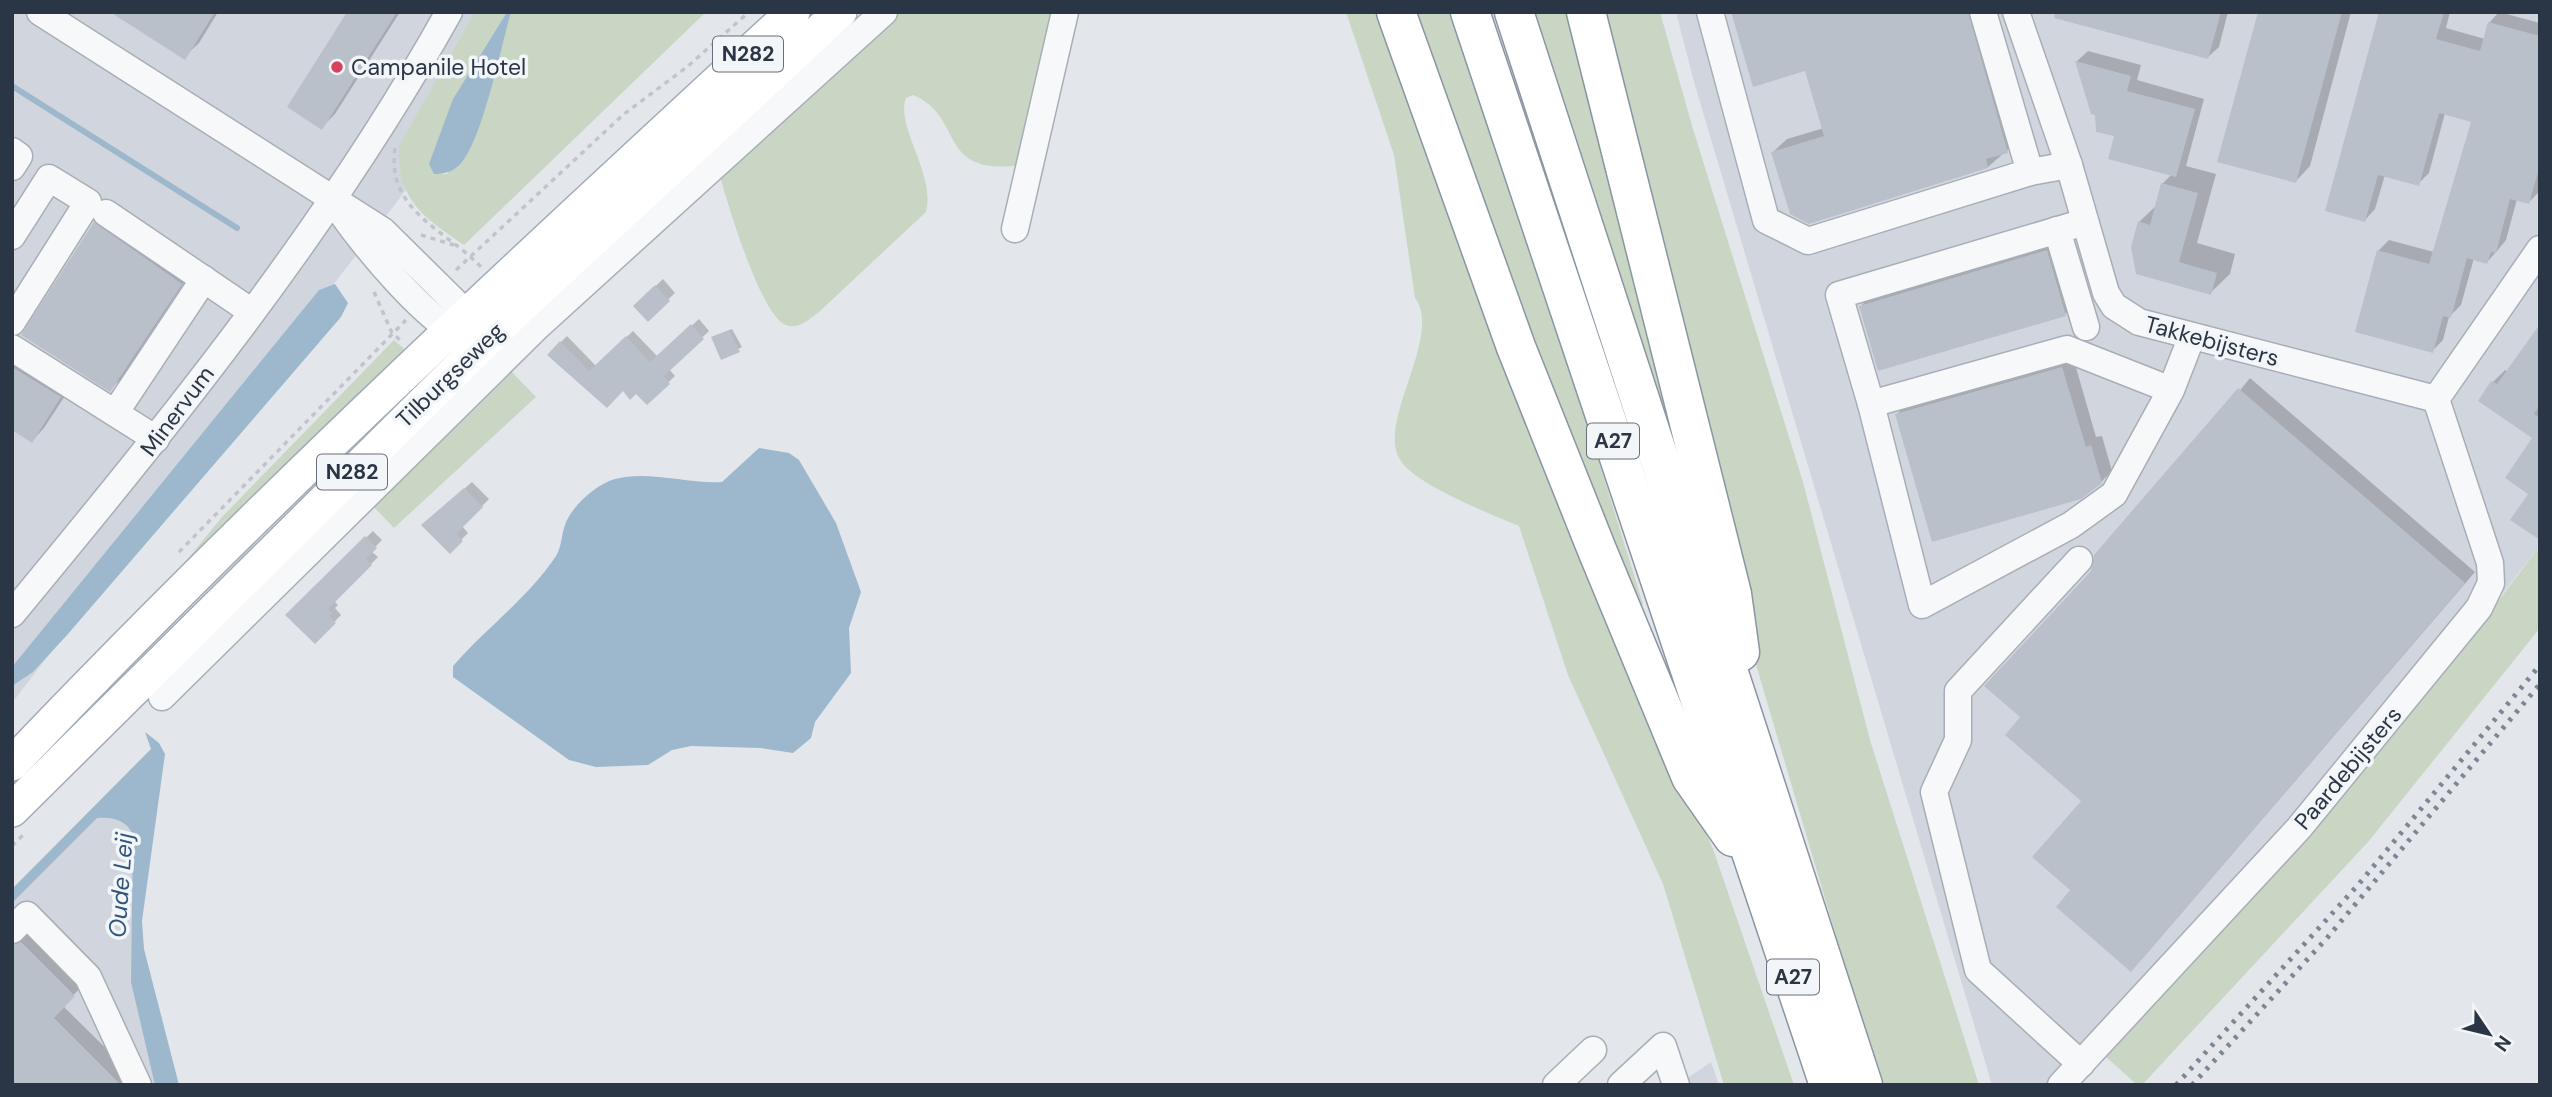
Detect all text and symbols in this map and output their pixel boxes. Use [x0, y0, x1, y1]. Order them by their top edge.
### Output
road number: N282 [713, 36, 783, 72]
place label: Campanile Hotel [351, 52, 526, 82]
marker: Campanile Hotel [329, 59, 345, 75]
street label: Takkebijsters [2142, 309, 2282, 373]
street label: Tilburgseweg [389, 316, 511, 434]
street label: Minervum [133, 360, 221, 462]
road number: A27 [1587, 424, 1639, 458]
road number: N282 [317, 454, 387, 490]
street label: Paardebijsters [2288, 700, 2408, 836]
water label: Oude Leij [101, 830, 140, 939]
road number: A27 [1767, 960, 1819, 995]
north arrow [2454, 999, 2524, 1069]
text: N [2488, 1031, 2517, 1056]

